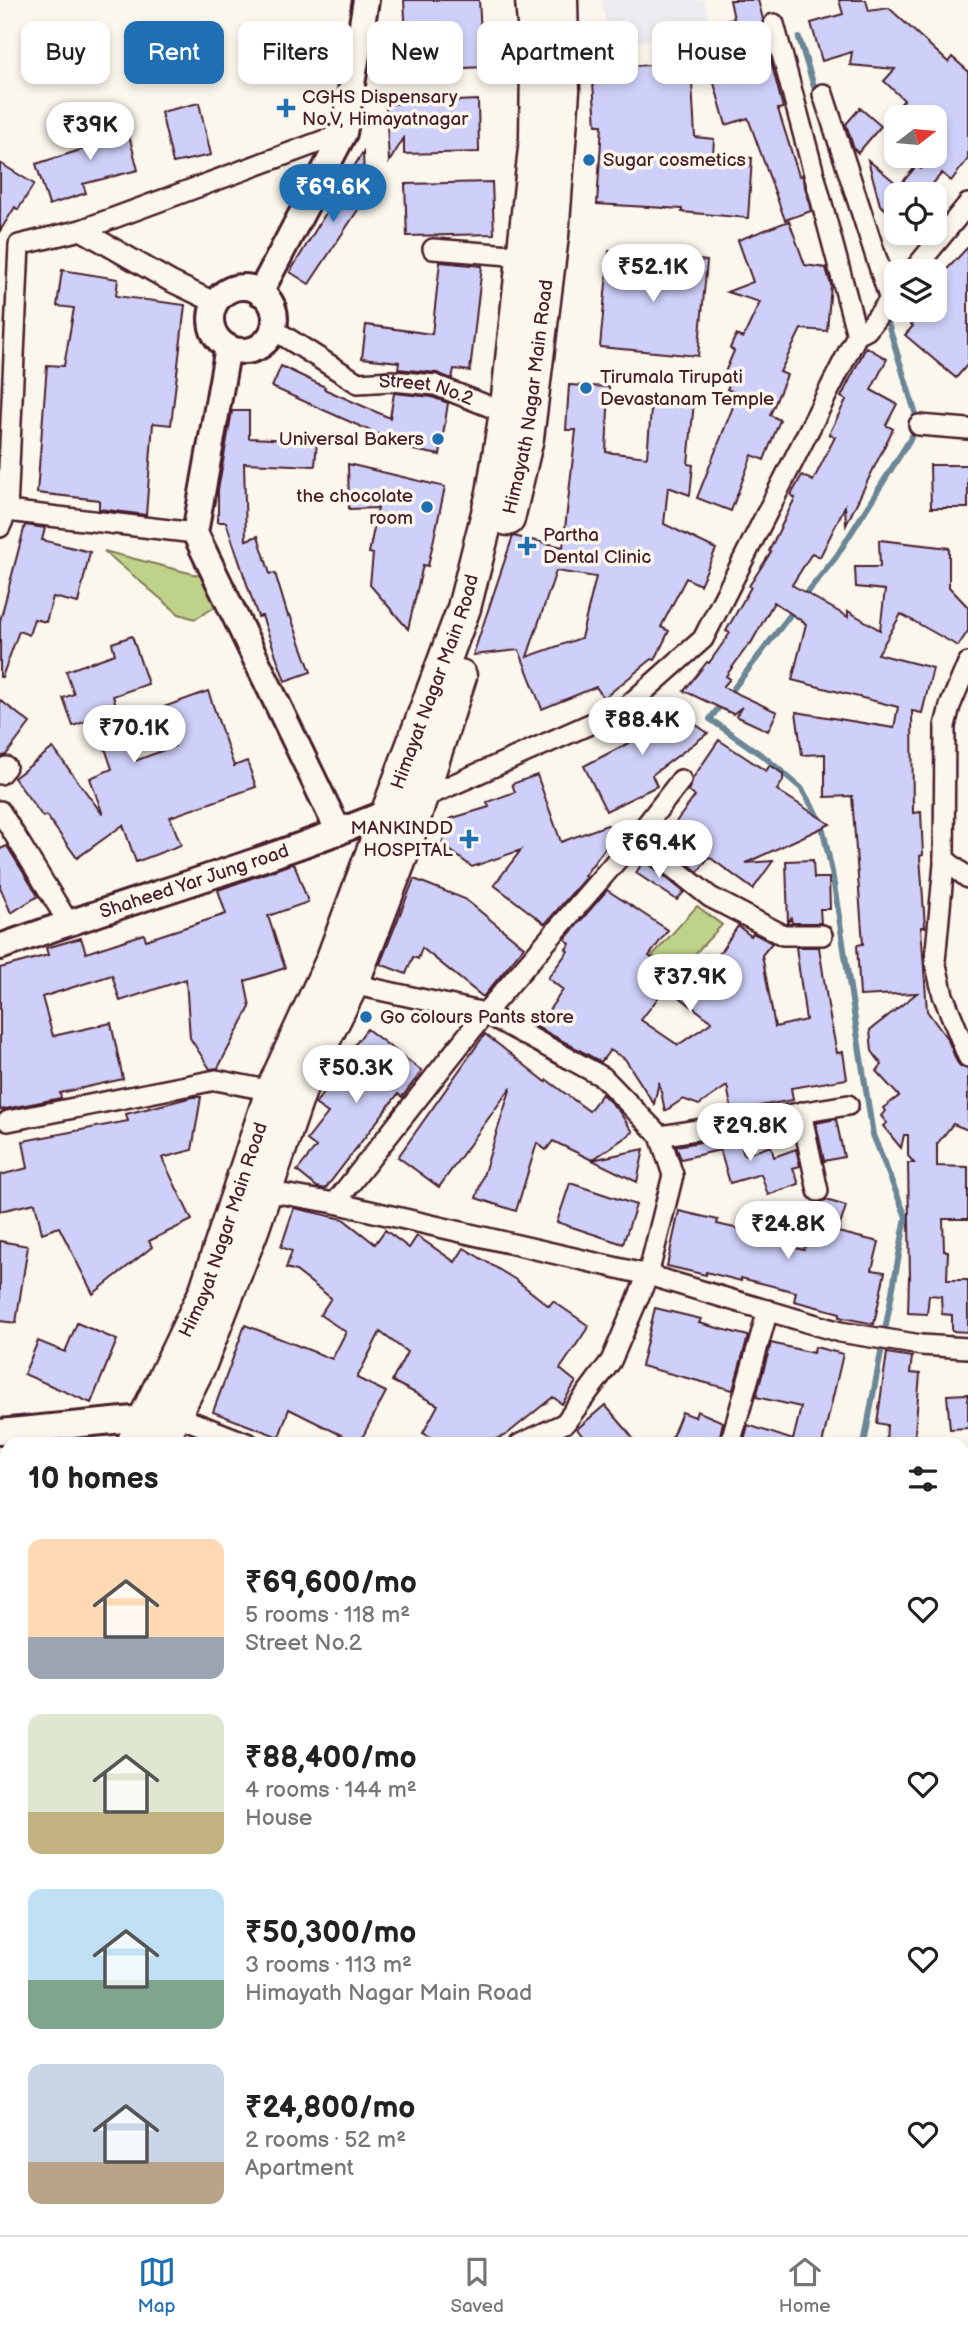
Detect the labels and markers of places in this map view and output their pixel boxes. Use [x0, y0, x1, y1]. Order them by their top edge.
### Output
place label: CGHS Dispensary No.V, Himayatnagar [302, 86, 469, 131]
marker: CGHS Dispensary No.V, Himayatnagar [276, 98, 296, 118]
pin: ₹39K [49, 102, 131, 162]
place label: Sugar cosmetics [603, 149, 746, 172]
marker: Sugar cosmetics [581, 152, 597, 168]
pin: ₹69.6K [276, 164, 390, 224]
pin: ₹52.1K [596, 244, 710, 304]
place label: Tirumala Tirupati Devastanam Temple [600, 366, 774, 411]
marker: Tirumala Tirupati Devastanam Temple [578, 380, 594, 396]
place label: Universal Bakers [279, 428, 424, 451]
marker: Universal Bakers [430, 431, 446, 447]
place label: the chocolate room [297, 485, 413, 530]
marker: the chocolate room [419, 499, 435, 515]
place label: Partha Dental Clinic [543, 524, 651, 569]
marker: Partha Dental Clinic [517, 536, 537, 556]
pin: ₹88.4K [585, 698, 699, 757]
pin: ₹70.1K [77, 706, 191, 765]
place label: MANKINDD HOSPITAL [351, 817, 453, 862]
pin: ₹69.4K [602, 820, 716, 880]
marker: MANKINDD HOSPITAL [459, 829, 479, 849]
pin: ₹37.9K [633, 954, 747, 1014]
place label: Go colours Pants store [380, 1006, 574, 1029]
marker: Go colours Pants store [358, 1009, 374, 1025]
pin: ₹50.3K [299, 1046, 413, 1105]
pin: ₹29.8K [693, 1104, 807, 1163]
pin: ₹24.8K [731, 1202, 845, 1261]

